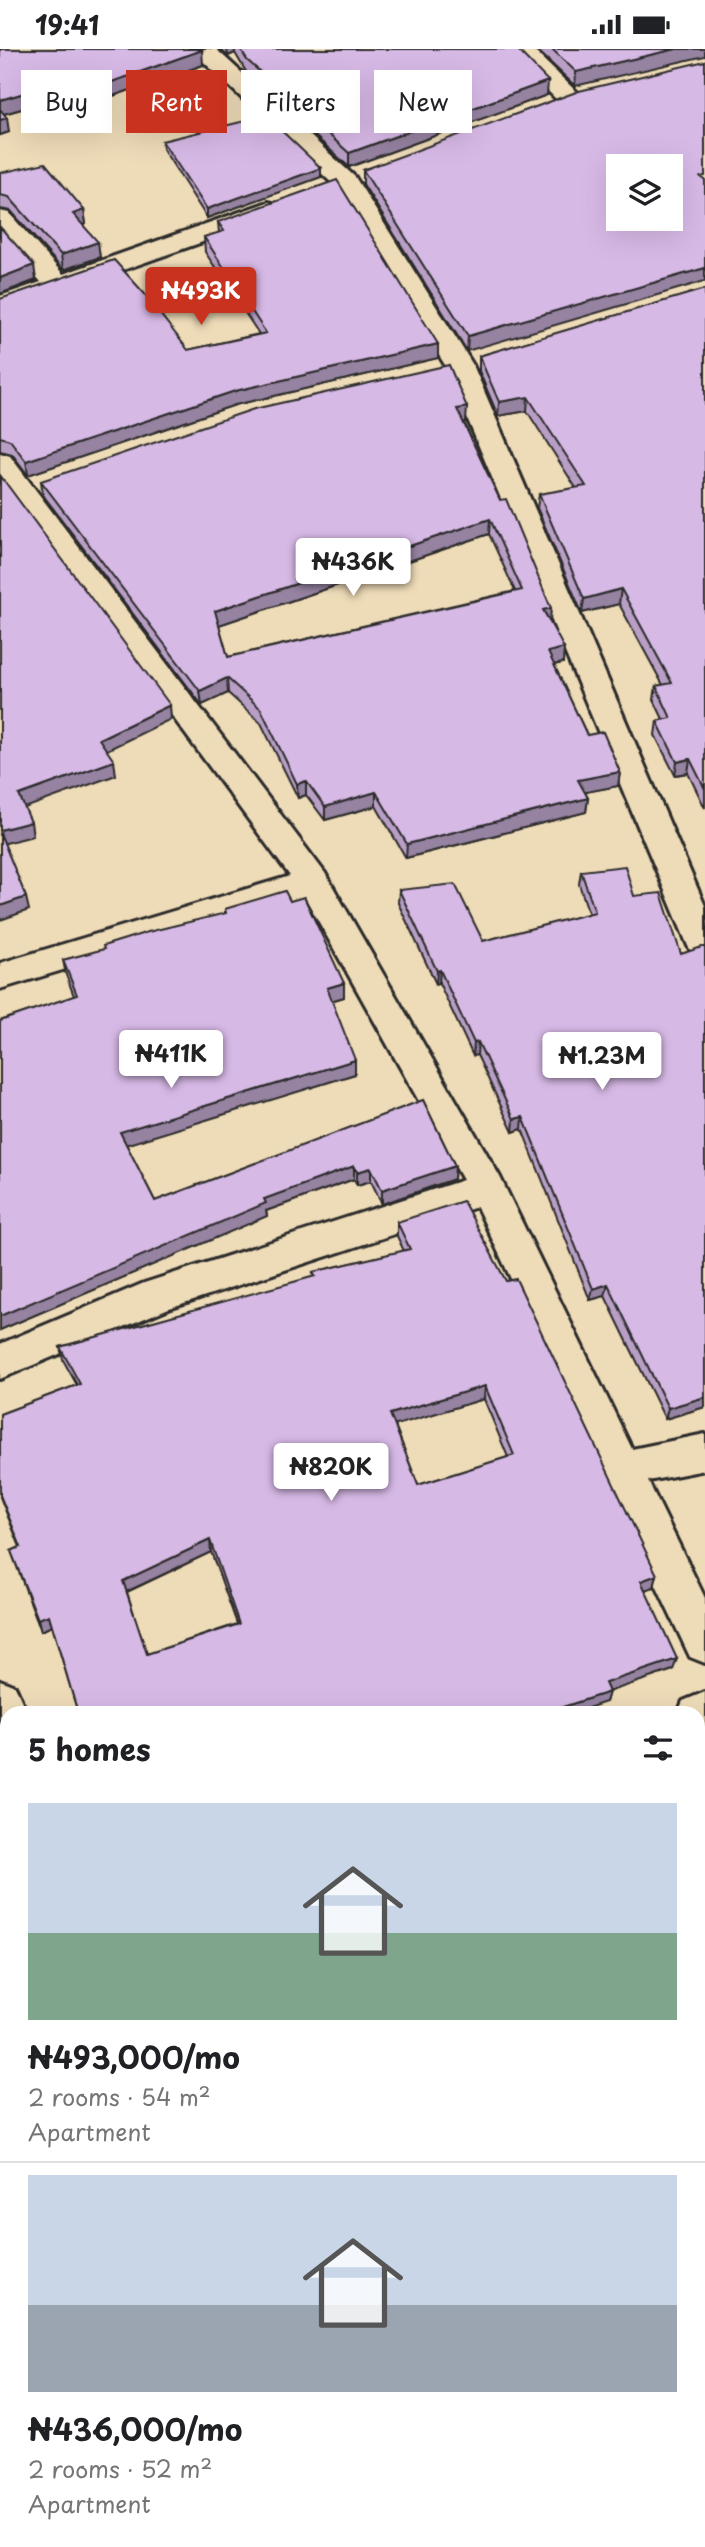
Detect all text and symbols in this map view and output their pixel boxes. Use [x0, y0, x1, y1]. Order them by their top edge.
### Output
text: 19:41 [35, 5, 99, 44]
chip: Buy [21, 70, 112, 133]
chip: Rent [126, 70, 227, 133]
chip: Filters [241, 70, 360, 133]
chip: New [374, 70, 472, 133]
map controls [606, 154, 683, 231]
button: layers [606, 154, 683, 231]
pin: ₦493K [152, 267, 250, 327]
text: ₦493K [161, 272, 241, 307]
pin: ₦436K [304, 539, 402, 598]
text: ₦436K [312, 543, 394, 578]
pin: ₦411K [122, 1031, 220, 1090]
pin: ₦1.23M [545, 1033, 659, 1092]
text: ₦411K [135, 1035, 207, 1070]
text: ₦1.23M [558, 1037, 646, 1072]
pin: ₦820K [282, 1443, 380, 1503]
text: ₦820K [290, 1448, 372, 1483]
text: 5 homes [28, 1726, 151, 1771]
icon: filters [639, 1729, 677, 1767]
icon: home [290, 1848, 416, 1974]
text: ₦493,000/mo [28, 2034, 240, 2079]
text: 2 rooms · 54 m² [28, 2079, 211, 2114]
text: Apartment [28, 2114, 151, 2149]
icon: home [290, 2220, 416, 2346]
text: ₦436,000/mo [28, 2406, 242, 2451]
text: 2 rooms · 52 m² [28, 2451, 212, 2486]
text: Apartment [28, 2486, 151, 2521]

